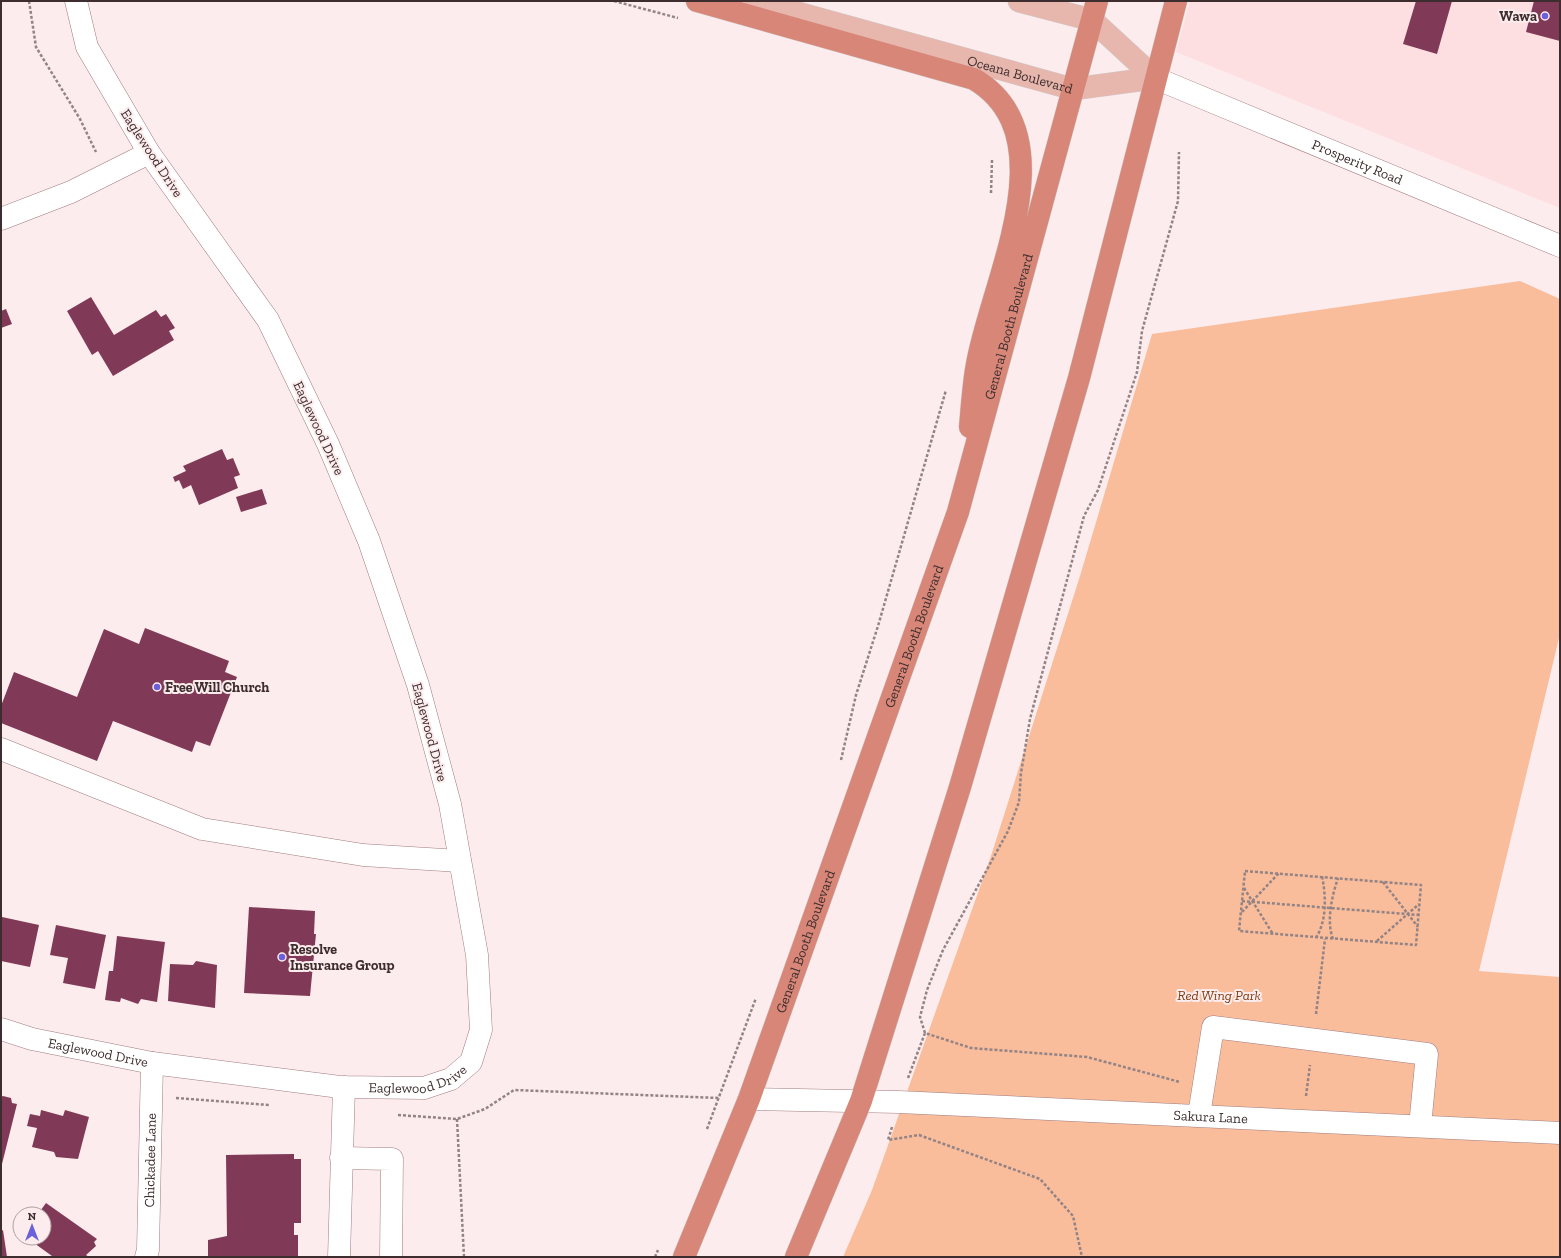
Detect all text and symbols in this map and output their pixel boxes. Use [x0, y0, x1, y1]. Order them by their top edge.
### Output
place label: Wawa [1499, 8, 1537, 25]
marker: Wawa [1540, 11, 1550, 21]
street label: Oceana Boulevard [965, 52, 1075, 98]
street label: Eaglewood Drive [117, 106, 187, 201]
street label: Prosperity Road [1309, 136, 1405, 189]
street label: General Booth Boulevard [981, 252, 1037, 402]
street label: Eaglewood Drive [289, 379, 348, 478]
street label: General Booth Boulevard [881, 562, 948, 710]
place label: Free Will Church [165, 679, 269, 696]
street label: Eaglewood Drive [408, 681, 451, 784]
marker: Free Will Church [152, 682, 162, 692]
street label: General Booth Boulevard [772, 868, 839, 1015]
place label: Resolve Insurance Group [290, 941, 395, 974]
marker: Resolve Insurance Group [277, 952, 287, 962]
park label: Red Wing Park [1177, 987, 1261, 1004]
street label: Eaglewood Drive [46, 1034, 150, 1071]
street label: Eaglewood Drive [369, 1061, 471, 1097]
street label: Sakura Lane [1173, 1107, 1248, 1127]
street label: Chickadee Lane [141, 1113, 160, 1208]
north arrow [12, 1206, 52, 1246]
text: N [28, 1210, 37, 1223]

